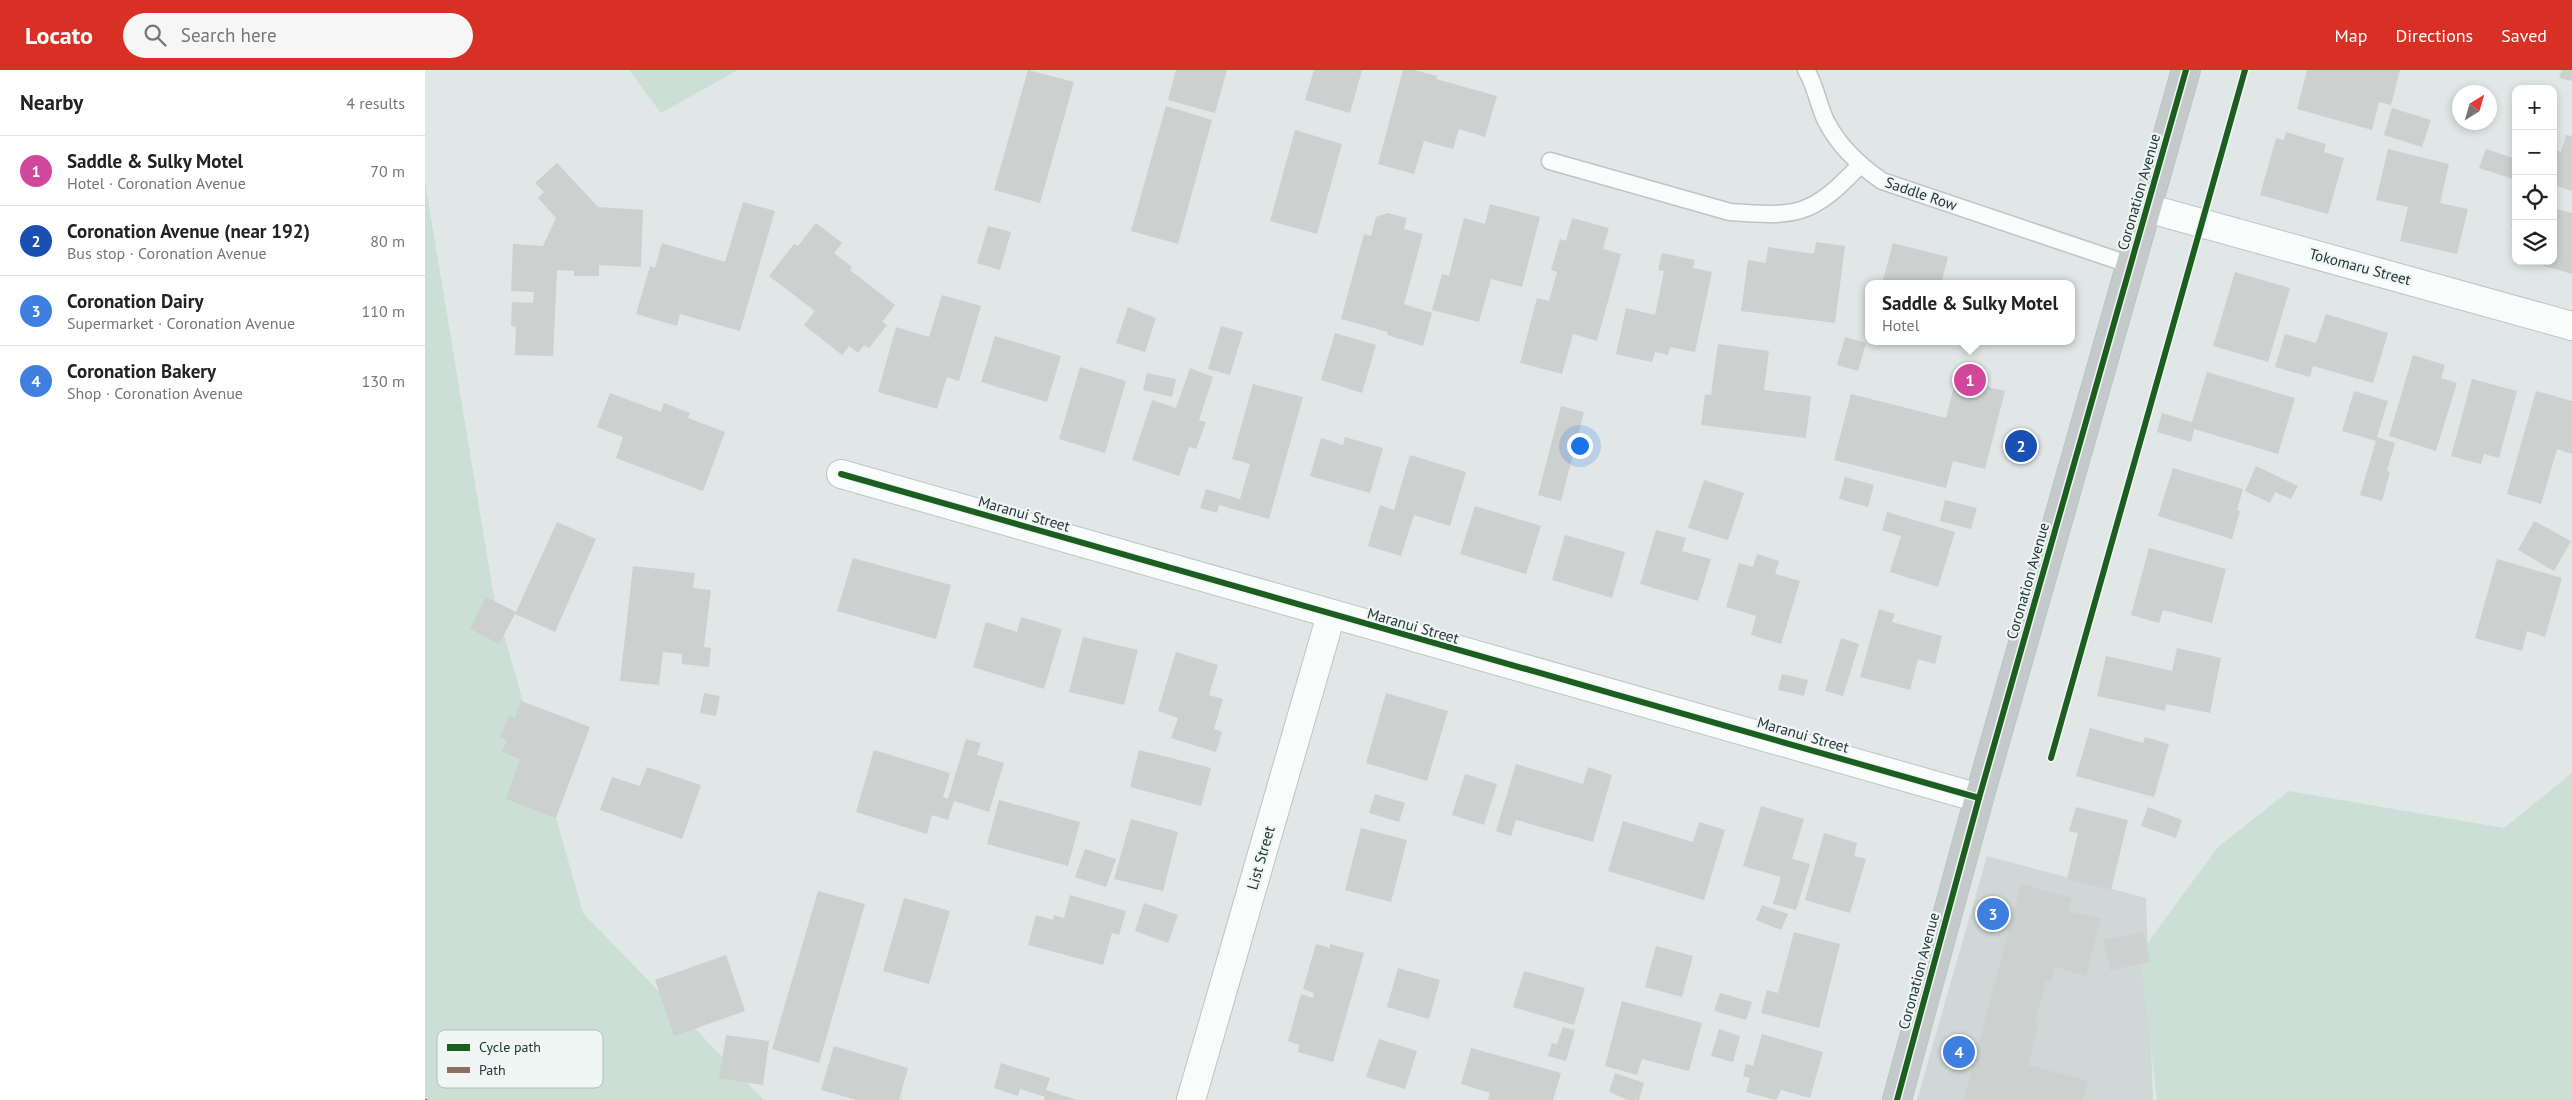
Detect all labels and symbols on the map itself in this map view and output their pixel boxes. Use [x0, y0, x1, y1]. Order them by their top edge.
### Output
north arrow [2452, 85, 2497, 130]
street label: Coronation Avenue [2113, 131, 2164, 252]
street label: Saddle Row [1883, 172, 1960, 215]
street label: Tokomaru Street [2307, 244, 2413, 289]
pin: 1 [1954, 361, 1986, 399]
pin: 2 [2005, 427, 2037, 465]
your location [1567, 433, 1593, 459]
street label: Maranui Street [976, 491, 1072, 536]
street label: Coronation Avenue [2002, 520, 2053, 641]
street label: Maranui Street [1365, 603, 1461, 648]
street label: Maranui Street [1755, 712, 1851, 757]
street label: List Street [1242, 824, 1279, 892]
pin: 3 [1977, 895, 2009, 933]
street label: Coronation Avenue [1894, 910, 1943, 1032]
legend [437, 1030, 603, 1088]
pin: 4 [1943, 1033, 1975, 1071]
text: Cycle path [479, 1038, 541, 1056]
text: Path [479, 1061, 506, 1079]

